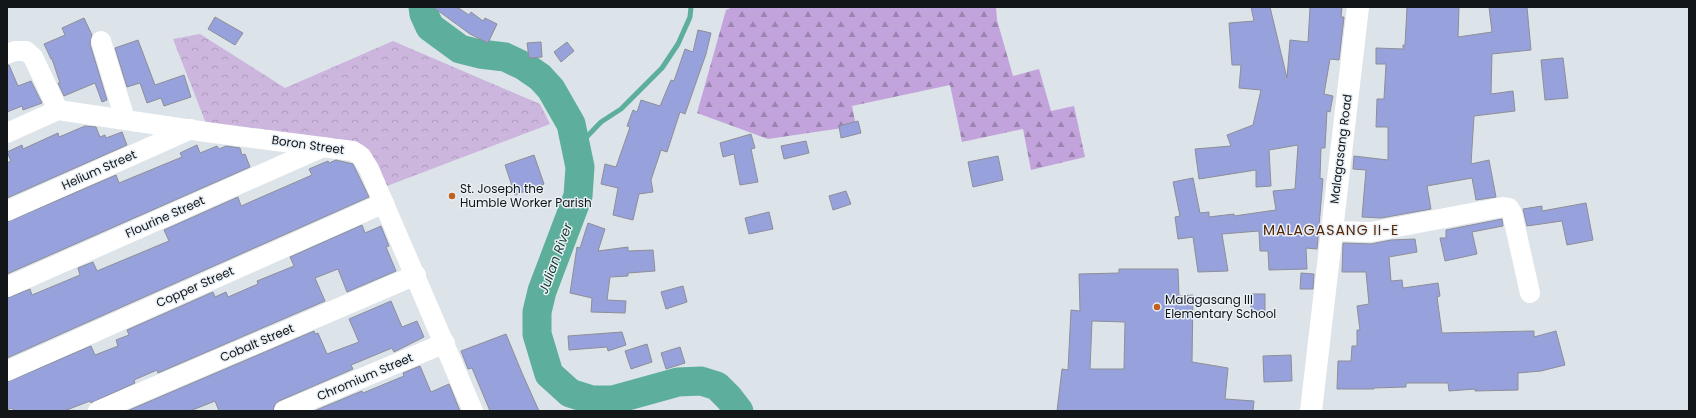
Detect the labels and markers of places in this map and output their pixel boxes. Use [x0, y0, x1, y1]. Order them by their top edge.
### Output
place label: St. Joseph the Humble Worker Parish [460, 180, 592, 211]
marker: St. Joseph the Humble Worker Parish [447, 191, 457, 201]
place label: Malagasang III Elementary School [1165, 291, 1276, 322]
marker: Malagasang III Elementary School [1152, 302, 1162, 312]

